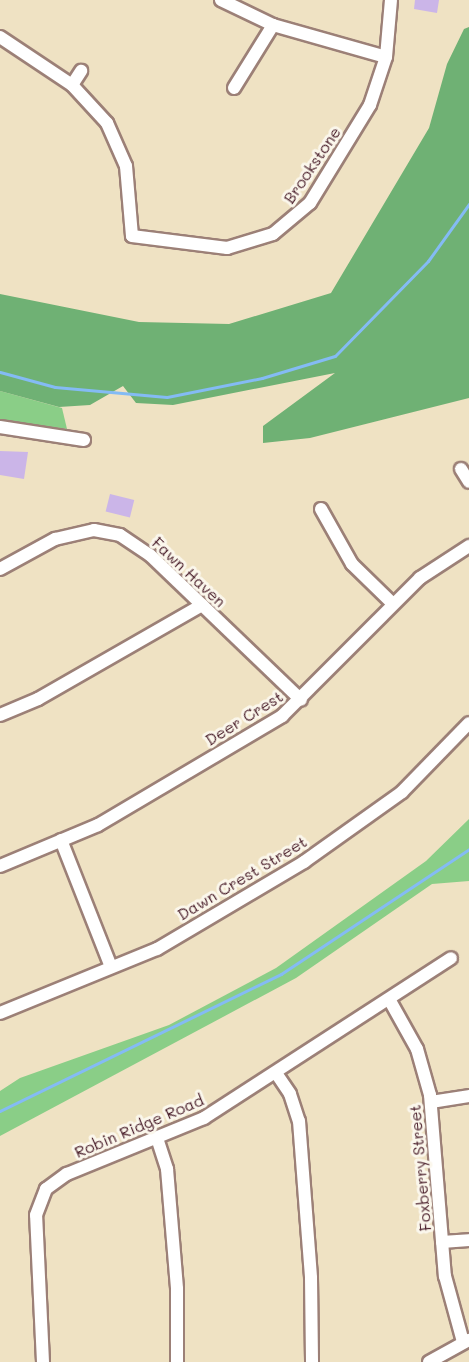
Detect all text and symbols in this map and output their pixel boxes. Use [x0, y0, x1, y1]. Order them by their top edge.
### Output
street label: Brookstone [279, 123, 345, 207]
street label: Fawn Haven [148, 533, 230, 611]
street label: Deer Crest [202, 687, 286, 749]
street label: Dawn Crest Street [174, 832, 310, 924]
street label: Robin Ridge Road [72, 1090, 206, 1162]
street label: Foxberry Street [405, 1104, 435, 1232]

